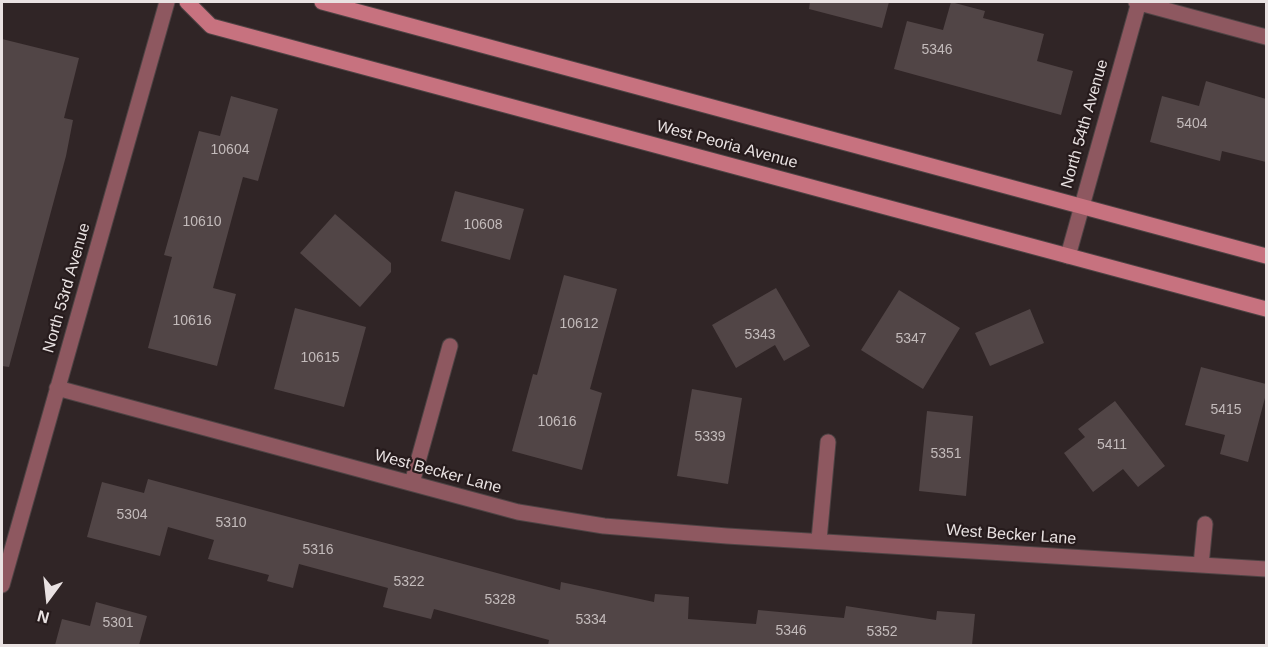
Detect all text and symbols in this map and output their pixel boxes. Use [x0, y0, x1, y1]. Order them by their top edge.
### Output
house number: 5346 [921, 42, 953, 58]
street label: North 54th Avenue [1057, 57, 1113, 191]
house number: 5404 [1176, 116, 1208, 132]
street label: West Peoria Avenue [654, 117, 800, 173]
house number: 10604 [211, 142, 249, 158]
house number: 10610 [183, 214, 221, 230]
house number: 10608 [464, 217, 502, 233]
street label: North 53rd Avenue [39, 221, 95, 355]
house number: 10616 [173, 313, 211, 329]
house number: 10612 [560, 316, 598, 332]
house number: 5343 [744, 327, 776, 343]
house number: 5347 [895, 331, 927, 347]
house number: 10615 [301, 350, 339, 366]
house number: 5415 [1210, 402, 1242, 418]
house number: 10616 [538, 414, 576, 430]
house number: 5339 [694, 429, 726, 445]
house number: 5411 [1097, 437, 1127, 453]
street label: West Becker Lane [373, 446, 503, 498]
house number: 5351 [930, 446, 962, 462]
house number: 5304 [116, 507, 148, 523]
house number: 5310 [215, 515, 247, 531]
street label: West Becker Lane [945, 521, 1077, 549]
house number: 5316 [302, 542, 334, 558]
north arrow [18, 569, 78, 629]
house number: 5322 [393, 574, 425, 590]
house number: 5328 [484, 592, 516, 608]
text: N [35, 607, 51, 627]
house number: 5334 [575, 612, 607, 628]
house number: 5301 [102, 615, 134, 631]
house number: 5346 [775, 623, 807, 639]
house number: 5352 [866, 624, 898, 640]

